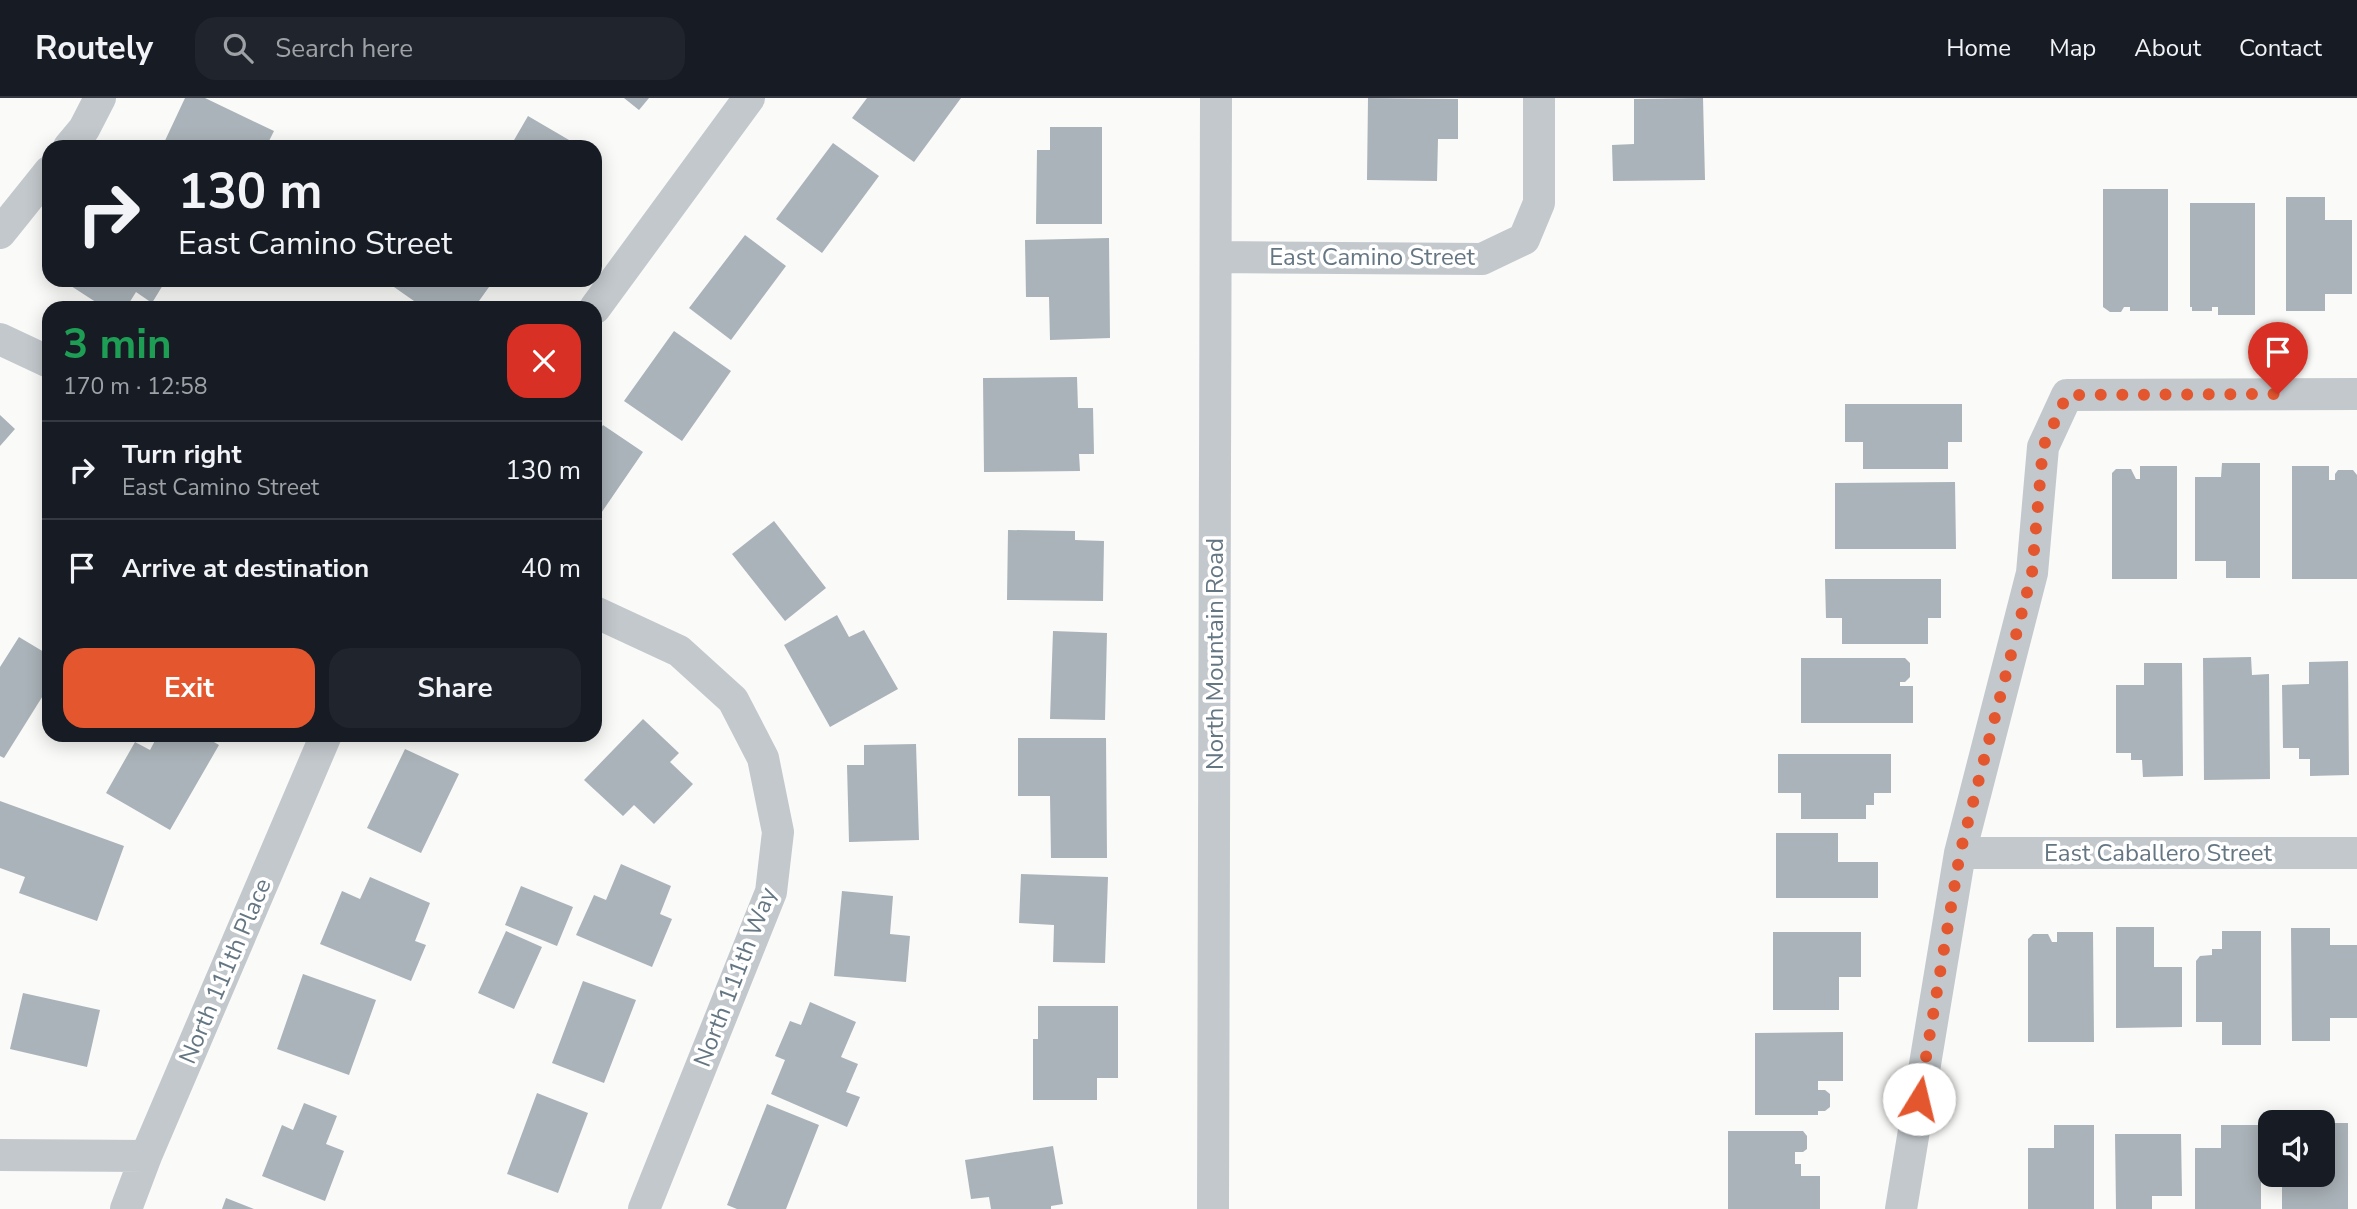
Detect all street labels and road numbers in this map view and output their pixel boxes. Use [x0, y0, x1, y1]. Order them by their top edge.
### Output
street label: East Camino Street [1269, 241, 1475, 273]
street label: North Mountain Road [1199, 538, 1231, 770]
street label: East Caballero Street [2044, 837, 2273, 869]
street label: North 111th Place [171, 873, 279, 1069]
street label: North 111th Way [686, 882, 784, 1071]

